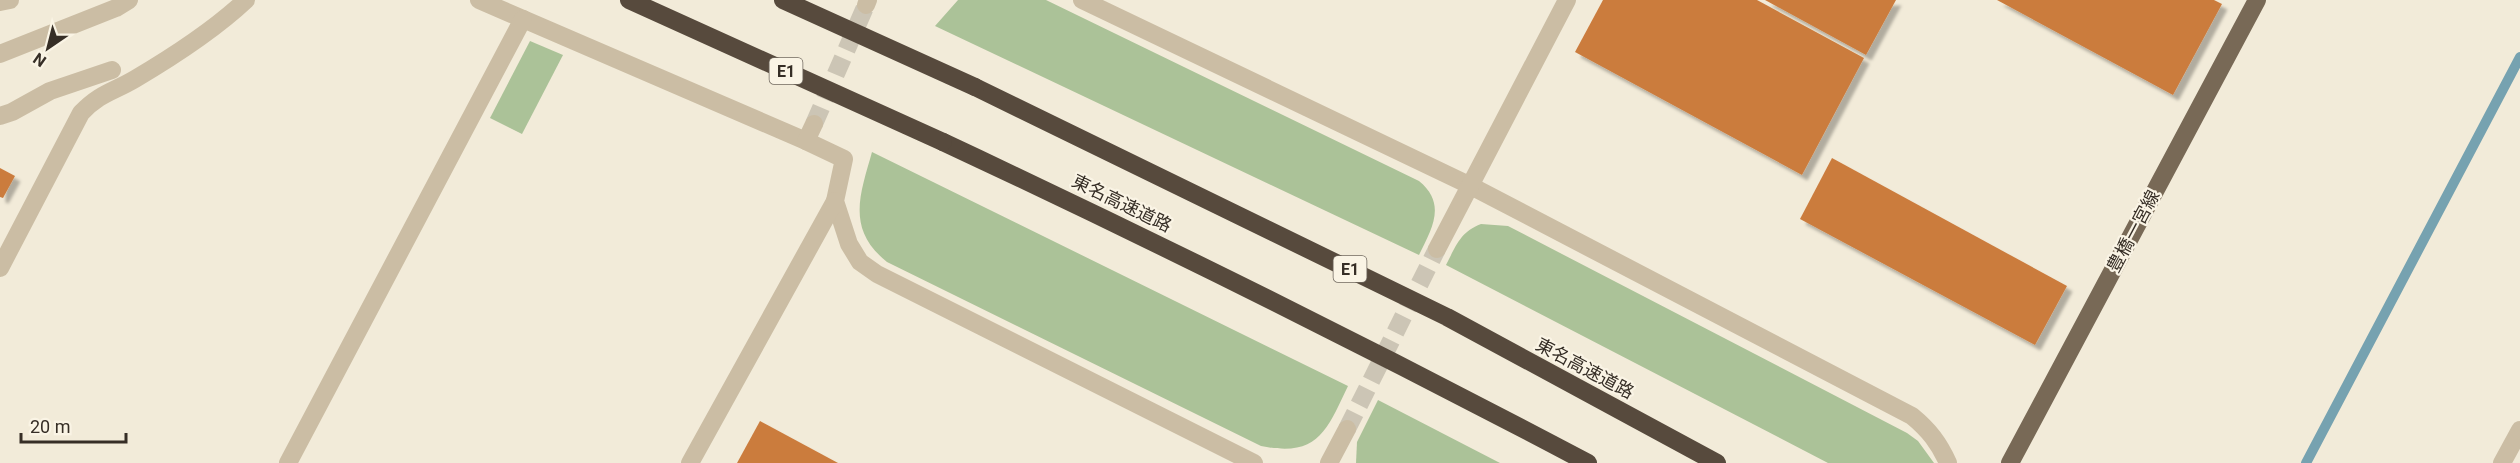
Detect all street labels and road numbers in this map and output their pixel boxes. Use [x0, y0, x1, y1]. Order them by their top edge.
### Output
road number: E1 [770, 58, 802, 84]
street label: 東名高速道路 [1069, 170, 1175, 236]
street label: 豊橋一宮線 [2103, 186, 2163, 276]
road number: E1 [1334, 256, 1366, 282]
street label: 東名高速道路 [1532, 333, 1638, 403]

